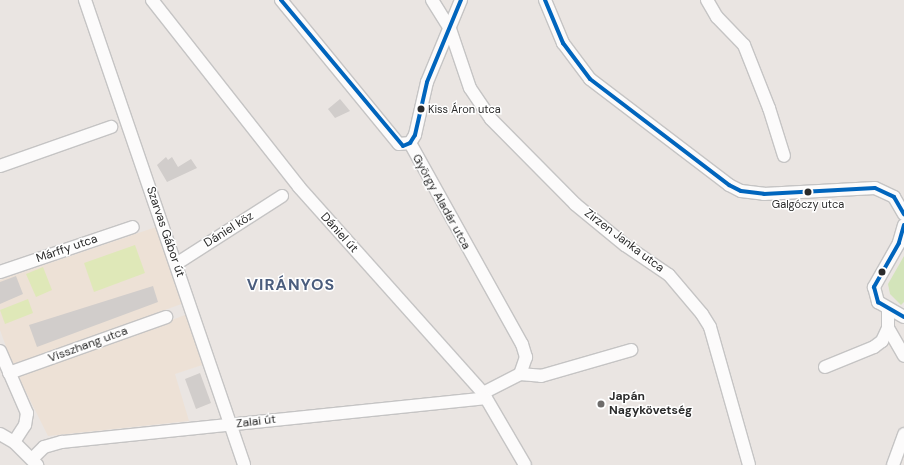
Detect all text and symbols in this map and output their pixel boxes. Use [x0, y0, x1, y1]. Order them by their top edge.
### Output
place label: Kiss Áron utca [428, 102, 501, 116]
marker: Kiss Áron utca [416, 104, 426, 114]
street label: György Aladár utca [409, 152, 473, 252]
street label: Szarvas Gábor út [143, 185, 187, 279]
marker: Galgóczy utca [803, 187, 813, 197]
place label: Galgóczy utca [772, 197, 844, 211]
street label: Zirzen Janka utca [581, 206, 667, 276]
street label: Dániel köz [202, 209, 256, 251]
street label: Dániel út [317, 210, 361, 256]
street label: Márffy utca [34, 232, 100, 266]
unlabelled marker [877, 267, 887, 277]
district label: VIRÁNYOS [247, 275, 335, 295]
street label: Visszhang utca [46, 324, 130, 366]
place label: Japán Nagykövetség [609, 390, 692, 418]
marker: Japán Nagykövetség [596, 399, 606, 409]
street label: Zalai út [235, 412, 277, 432]

